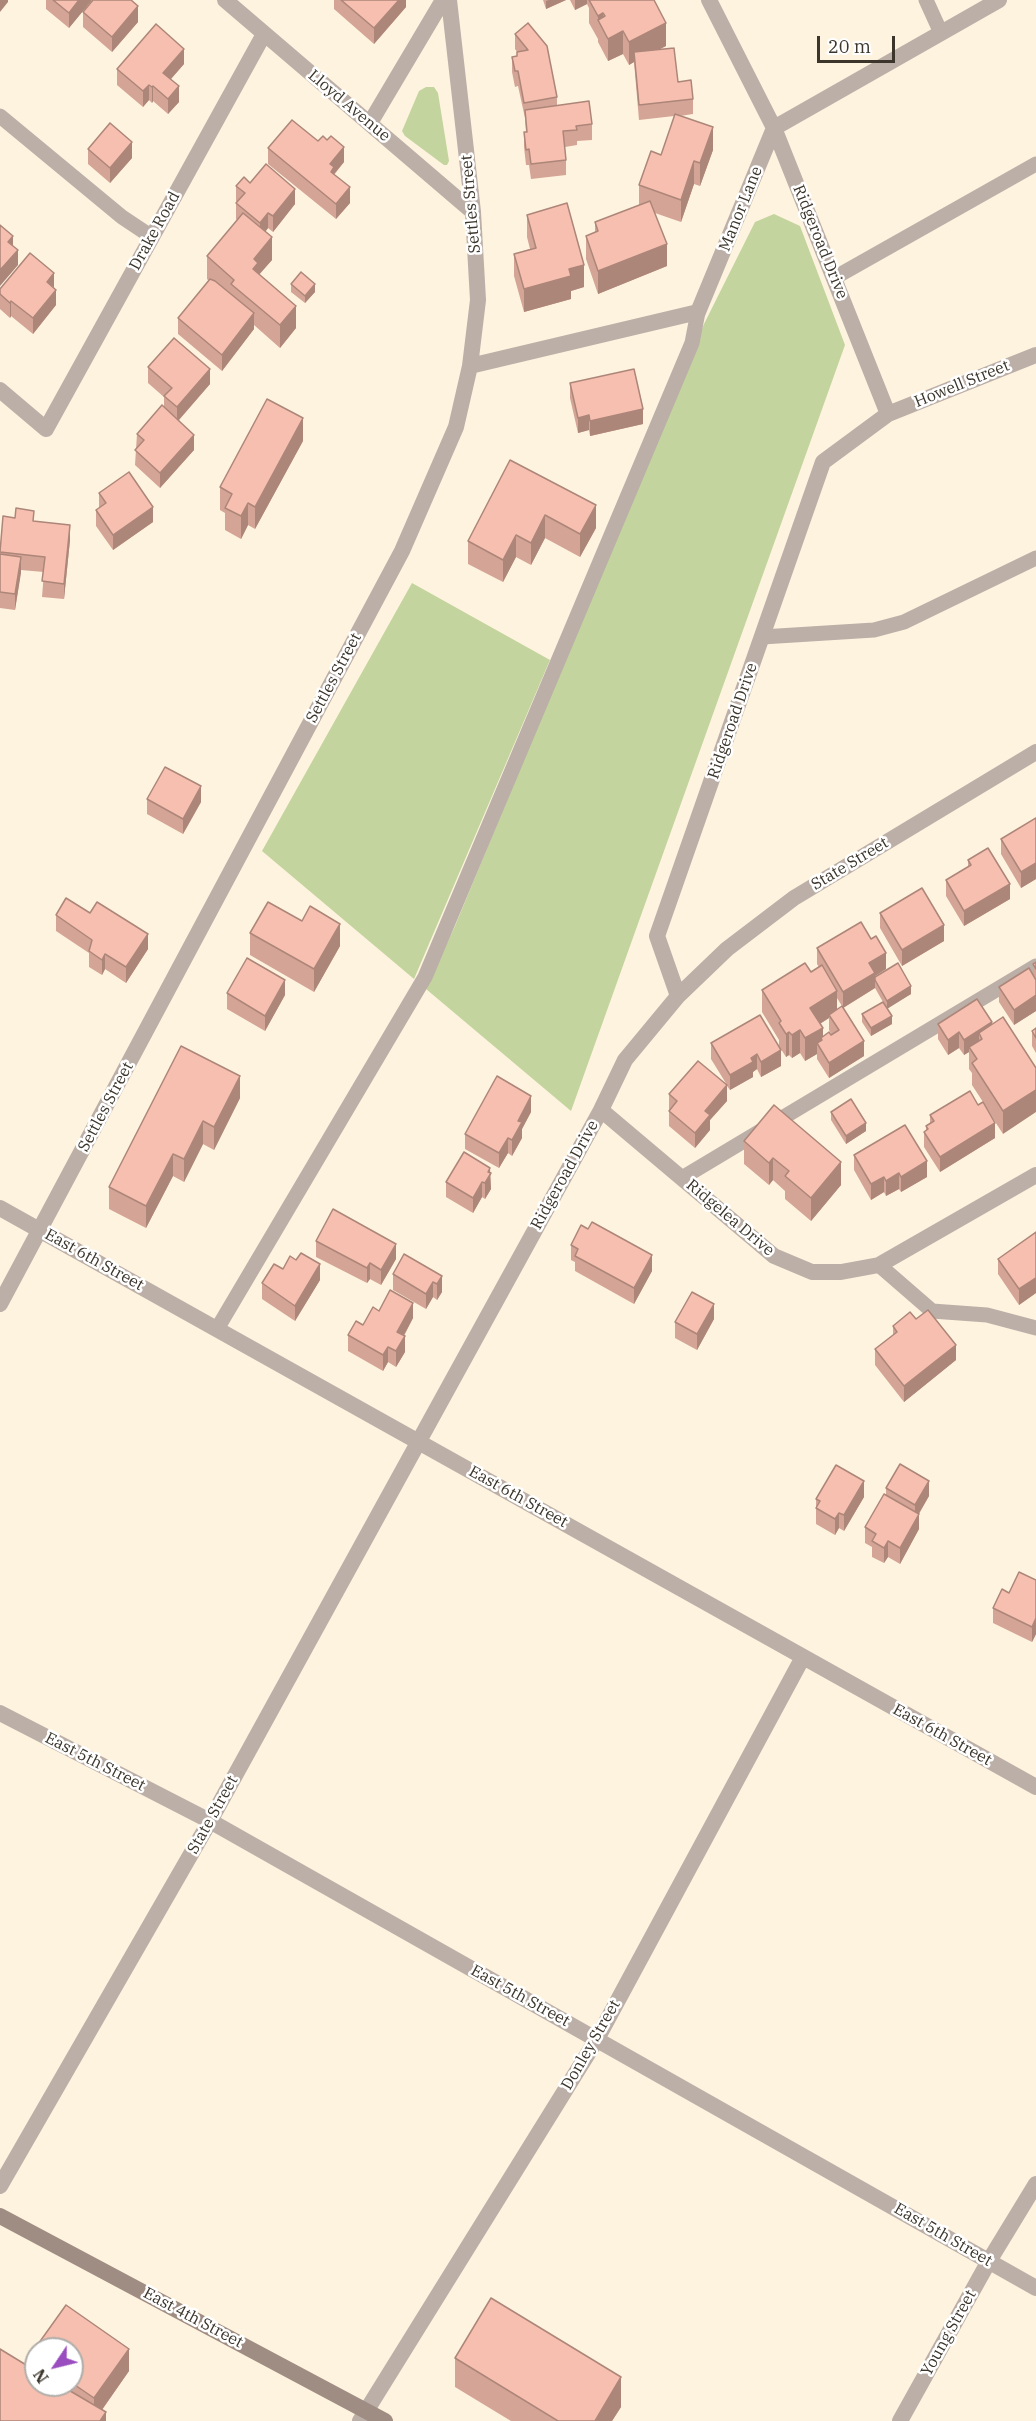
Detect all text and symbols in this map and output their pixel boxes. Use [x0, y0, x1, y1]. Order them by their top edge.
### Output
scale bar [820, 24, 898, 62]
text: 20 m [828, 35, 871, 58]
street label: Lloyd Avenue [304, 66, 394, 146]
street label: Settles Street [457, 154, 485, 254]
street label: Manor Lane [715, 164, 767, 254]
street label: Ridgeroad Drive [788, 182, 852, 302]
street label: Drake Road [126, 188, 184, 274]
street label: Howell Street [912, 356, 1012, 412]
street label: Settles Street [302, 630, 366, 726]
street label: Ridgeroad Drive [704, 660, 762, 782]
street label: State Street [808, 833, 892, 895]
street label: Settles Street [74, 1059, 138, 1155]
street label: Ridgeroad Drive [527, 1117, 603, 1233]
street label: Ridgelea Drive [682, 1176, 778, 1260]
street label: East 6th Street [41, 1225, 147, 1295]
street label: East 6th Street [465, 1462, 571, 1532]
street label: East 6th Street [889, 1700, 995, 1770]
street label: East 5th Street [42, 1728, 148, 1796]
street label: State Street [184, 1773, 242, 1857]
street label: East 5th Street [467, 1961, 573, 2031]
street label: Donley Street [557, 1996, 625, 2094]
street label: East 5th Street [891, 2199, 995, 2271]
street label: East 4th Street [140, 2284, 246, 2352]
street label: Young Street [917, 2287, 981, 2379]
north arrow [24, 2337, 84, 2397]
text: N [29, 2365, 53, 2387]

